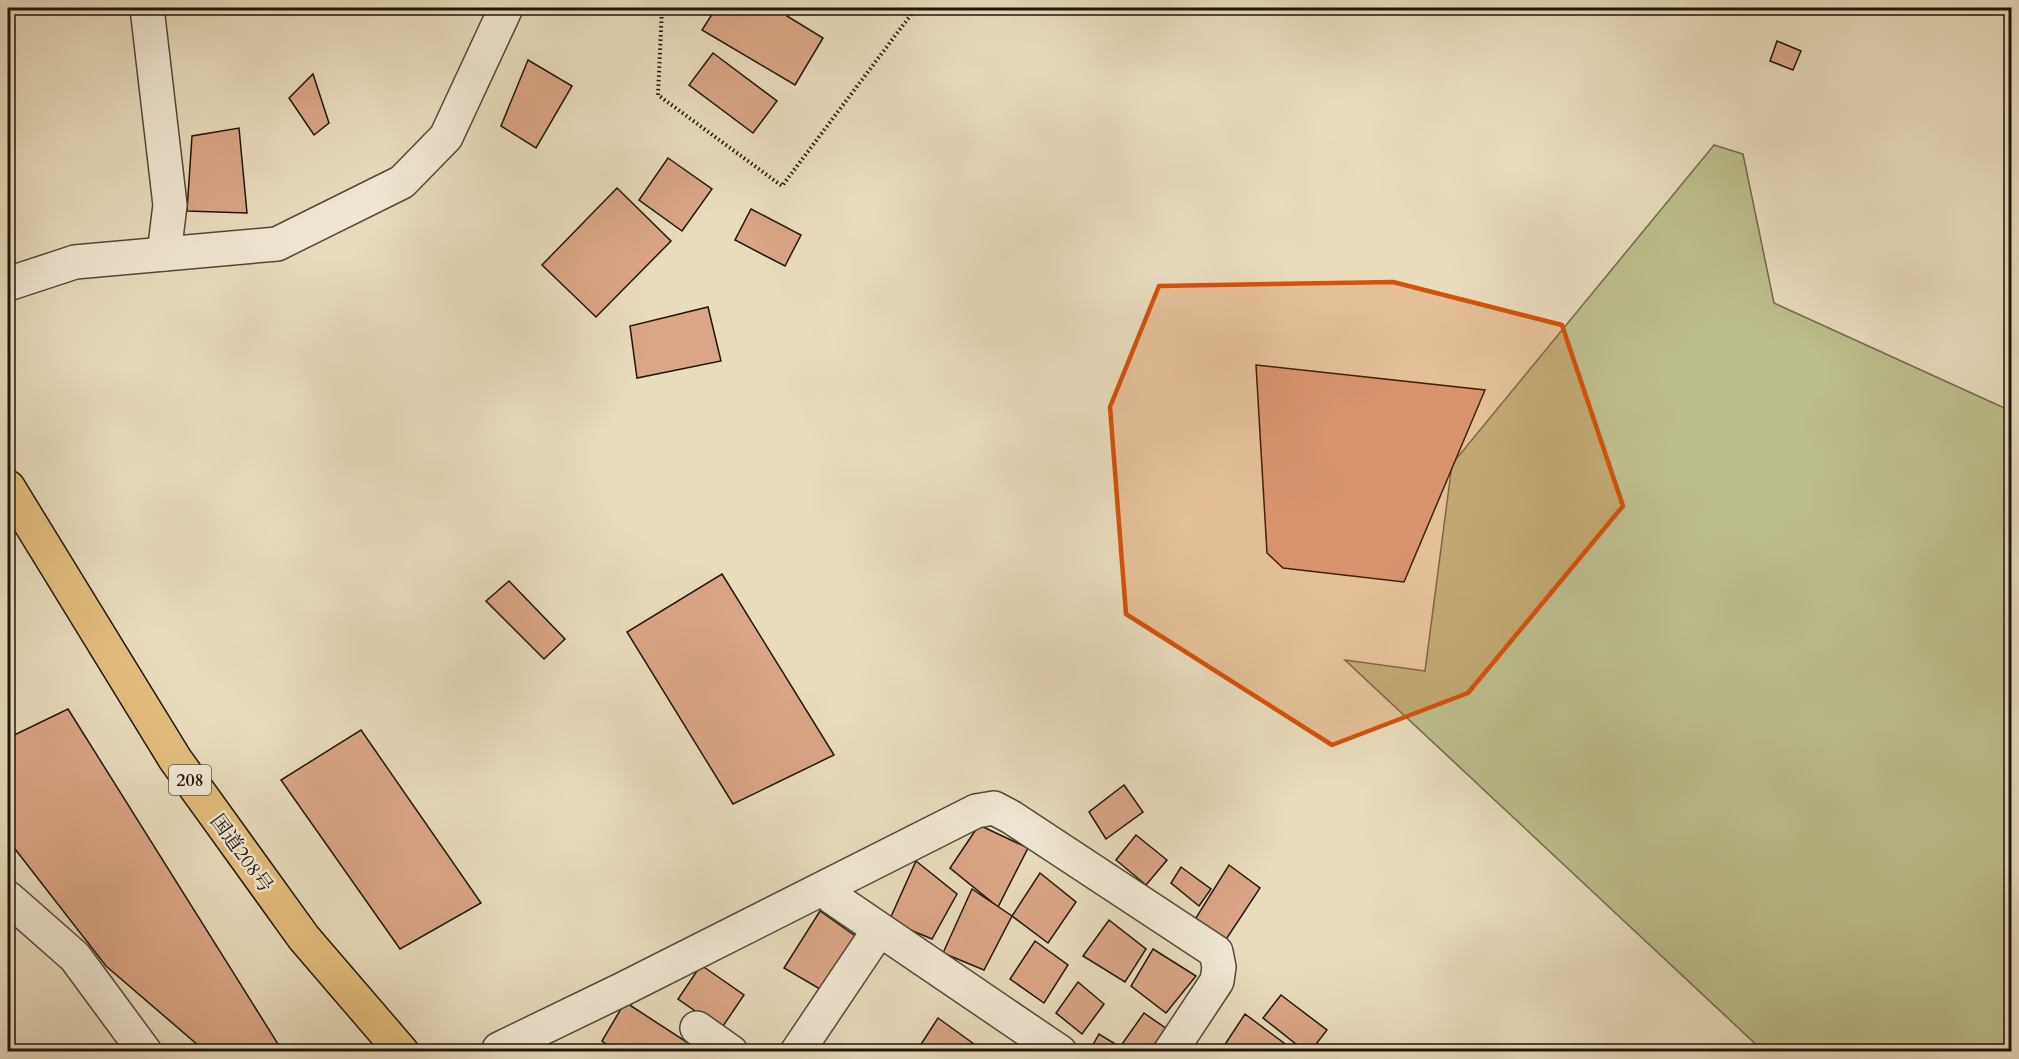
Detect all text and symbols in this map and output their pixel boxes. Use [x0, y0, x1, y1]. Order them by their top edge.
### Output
road number: 208 [169, 765, 211, 795]
street label: 国道208号 [204, 809, 279, 898]

